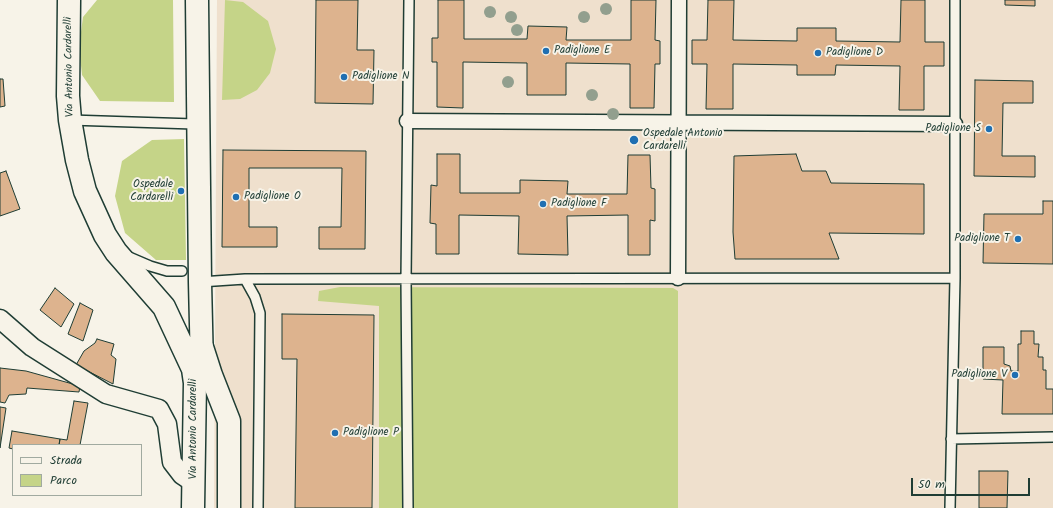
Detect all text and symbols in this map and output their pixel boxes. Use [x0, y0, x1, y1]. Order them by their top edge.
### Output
street label: Via Antonio Cardarelli [63, 17, 77, 117]
place label: Padiglione E [554, 44, 610, 58]
marker: Padiglione E [541, 46, 551, 56]
place label: Padiglione D [826, 46, 883, 60]
marker: Padiglione D [813, 48, 823, 58]
place label: Padiglione N [352, 70, 409, 84]
marker: Padiglione N [339, 72, 349, 82]
place label: Padiglione S [925, 122, 981, 136]
marker: Padiglione S [984, 124, 994, 134]
place label: Ospedale Antonio Cardarelli [643, 127, 723, 153]
marker: Ospedale Antonio Cardarelli [628, 134, 640, 146]
place label: Ospedale Cardarelli [130, 178, 173, 204]
marker: Ospedale Cardarelli [176, 186, 186, 196]
place label: Padiglione O [244, 190, 301, 204]
marker: Padiglione O [231, 192, 241, 202]
place label: Padiglione F [551, 197, 607, 211]
marker: Padiglione F [538, 199, 548, 209]
place label: Padiglione T [954, 232, 1010, 246]
marker: Padiglione T [1013, 234, 1023, 244]
place label: Padiglione V [951, 368, 1007, 382]
marker: Padiglione V [1010, 370, 1020, 380]
street label: Via Antonio Cardarelli [187, 379, 201, 479]
place label: Padiglione P [343, 426, 399, 440]
marker: Padiglione P [330, 428, 340, 438]
legend [12, 444, 142, 496]
text: Strada [50, 451, 82, 470]
scale bar [913, 470, 1032, 496]
text: Parco [50, 471, 77, 490]
text: 50 m [918, 475, 945, 494]

